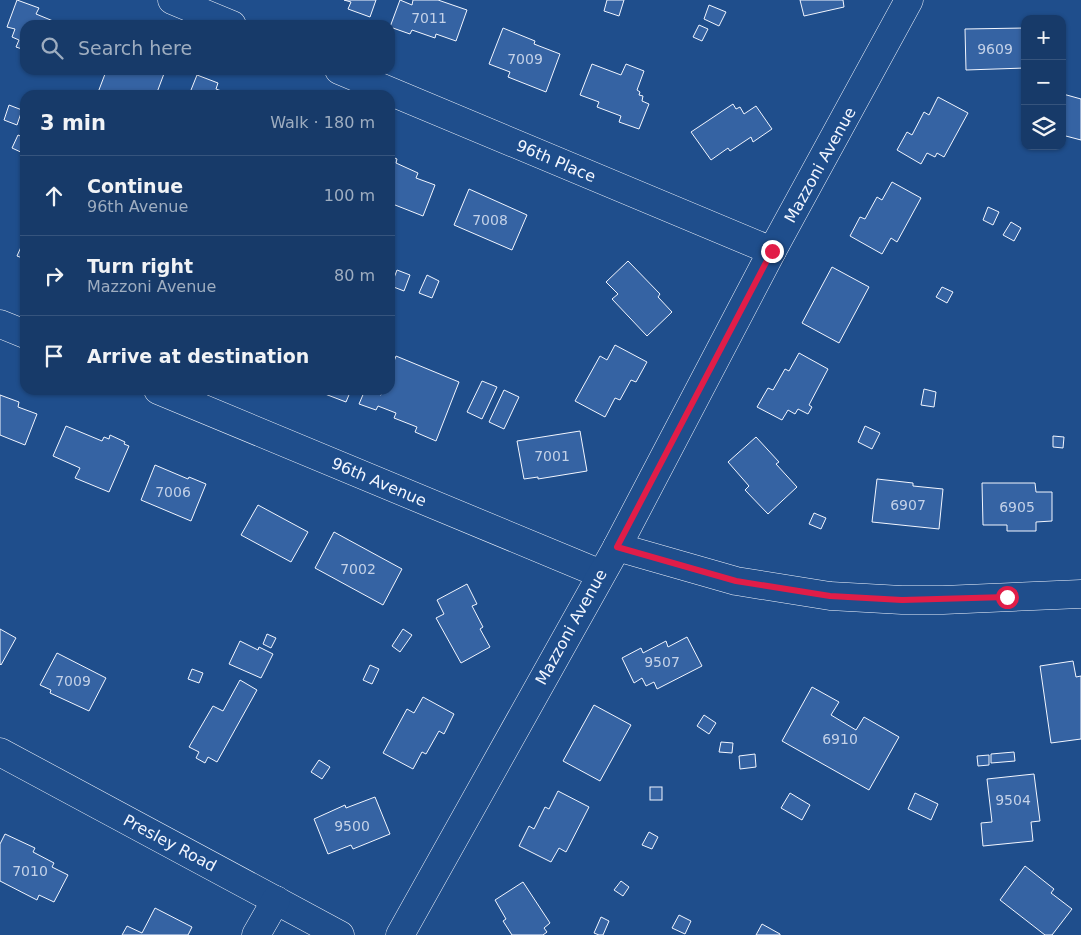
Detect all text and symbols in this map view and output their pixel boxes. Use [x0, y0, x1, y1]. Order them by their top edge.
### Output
house number: 7011 [411, 10, 447, 26]
map controls [1021, 15, 1066, 150]
button: + [1021, 15, 1066, 60]
search box [20, 20, 395, 75]
icon: search [38, 34, 66, 62]
text: Search here [78, 37, 192, 59]
house number: 9609 [977, 41, 1013, 57]
house number: 7009 [507, 51, 543, 67]
button: − [1021, 60, 1066, 105]
street label: Mazzoni Avenue [780, 104, 860, 226]
button: layers [1021, 105, 1066, 150]
text: 3 min [40, 111, 106, 135]
text: Walk · 180 m [270, 113, 375, 132]
street label: 96th Place [513, 136, 599, 186]
text: Continue [87, 175, 183, 197]
icon: ahead [40, 182, 68, 210]
text: 100 m [324, 186, 375, 205]
text: 96th Avenue [87, 197, 188, 216]
house number: 7008 [472, 212, 508, 228]
route end [761, 240, 784, 263]
text: Turn right [87, 255, 193, 277]
icon: right [40, 262, 68, 290]
text: 80 m [334, 266, 375, 285]
text: Mazzoni Avenue [87, 277, 216, 296]
icon: arrive [40, 342, 68, 370]
text: Arrive at destination [87, 345, 309, 367]
house number: 7001 [534, 448, 570, 464]
street label: 96th Avenue [329, 453, 429, 511]
house number: 7006 [155, 484, 191, 500]
house number: 6907 [890, 497, 926, 513]
house number: 6905 [999, 499, 1035, 515]
house number: 7002 [340, 561, 376, 577]
street label: Mazzoni Avenue [531, 566, 611, 688]
route start [996, 586, 1019, 609]
house number: 9507 [644, 654, 680, 670]
house number: 7009 [55, 673, 91, 689]
house number: 6910 [822, 731, 858, 747]
house number: 9504 [995, 792, 1031, 808]
street label: Presley Road [120, 810, 220, 876]
house number: 9500 [334, 818, 370, 834]
house number: 7010 [12, 863, 48, 879]

